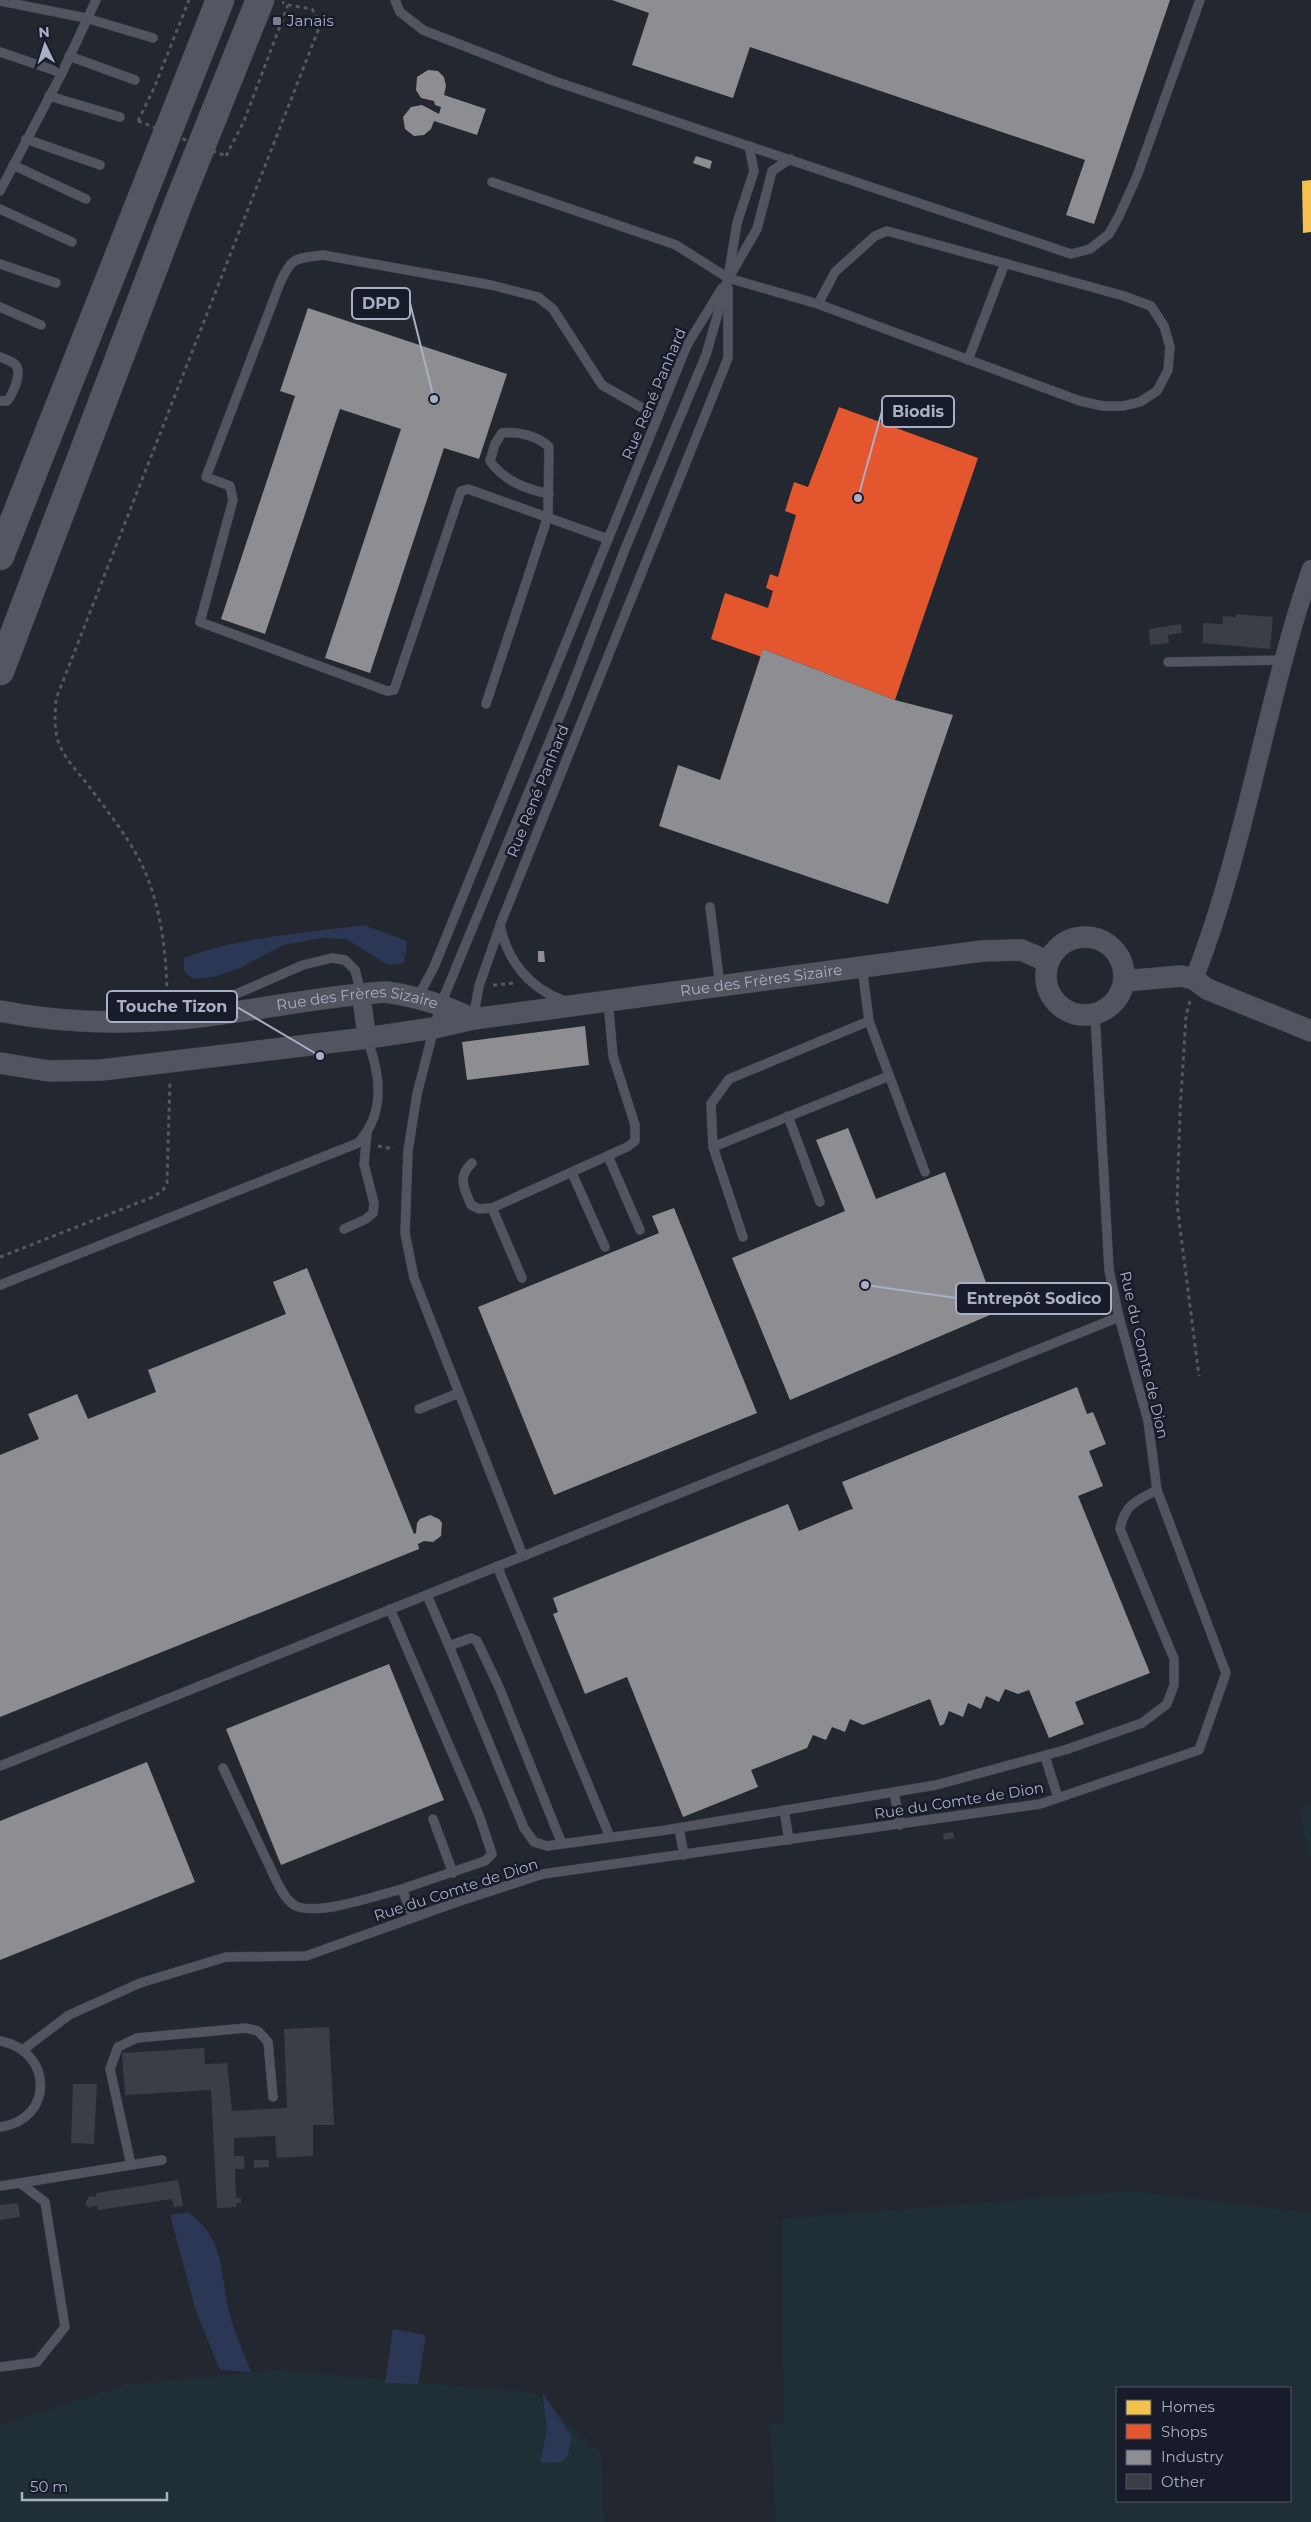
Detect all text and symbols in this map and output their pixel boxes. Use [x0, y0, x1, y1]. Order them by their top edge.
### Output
place label: Janais [286, 11, 334, 30]
marker: Janais [271, 15, 283, 27]
north arrow [20, 20, 70, 70]
text: N [38, 23, 50, 41]
callout: DPD [352, 288, 410, 319]
text: DPD [362, 294, 400, 313]
street label: Rue René Panhard [617, 325, 690, 463]
callout: Biodis [882, 396, 954, 427]
text: Biodis [892, 402, 944, 421]
street label: Rue René Panhard [502, 722, 573, 860]
street label: Rue des Frères Sizaire [679, 960, 843, 1000]
street label: Rue des Frères Sizaire [275, 982, 441, 1015]
callout: Touche Tizon [107, 991, 237, 1022]
text: Touche Tizon [117, 997, 227, 1016]
street label: Rue du Comte de Dion [1116, 1269, 1173, 1441]
callout: Entrepôt Sodico [956, 1283, 1111, 1314]
text: Entrepôt Sodico [966, 1289, 1102, 1308]
street label: Rue du Comte de Dion [873, 1778, 1045, 1823]
street label: Rue du Comte de Dion [371, 1854, 540, 1925]
legend [1116, 2387, 1291, 2502]
text: Homes [1161, 2397, 1215, 2416]
text: Shops [1161, 2422, 1207, 2441]
text: Industry [1161, 2447, 1224, 2466]
scale bar [22, 2470, 168, 2502]
text: Other [1161, 2472, 1205, 2491]
text: 50 m [30, 2477, 68, 2496]

